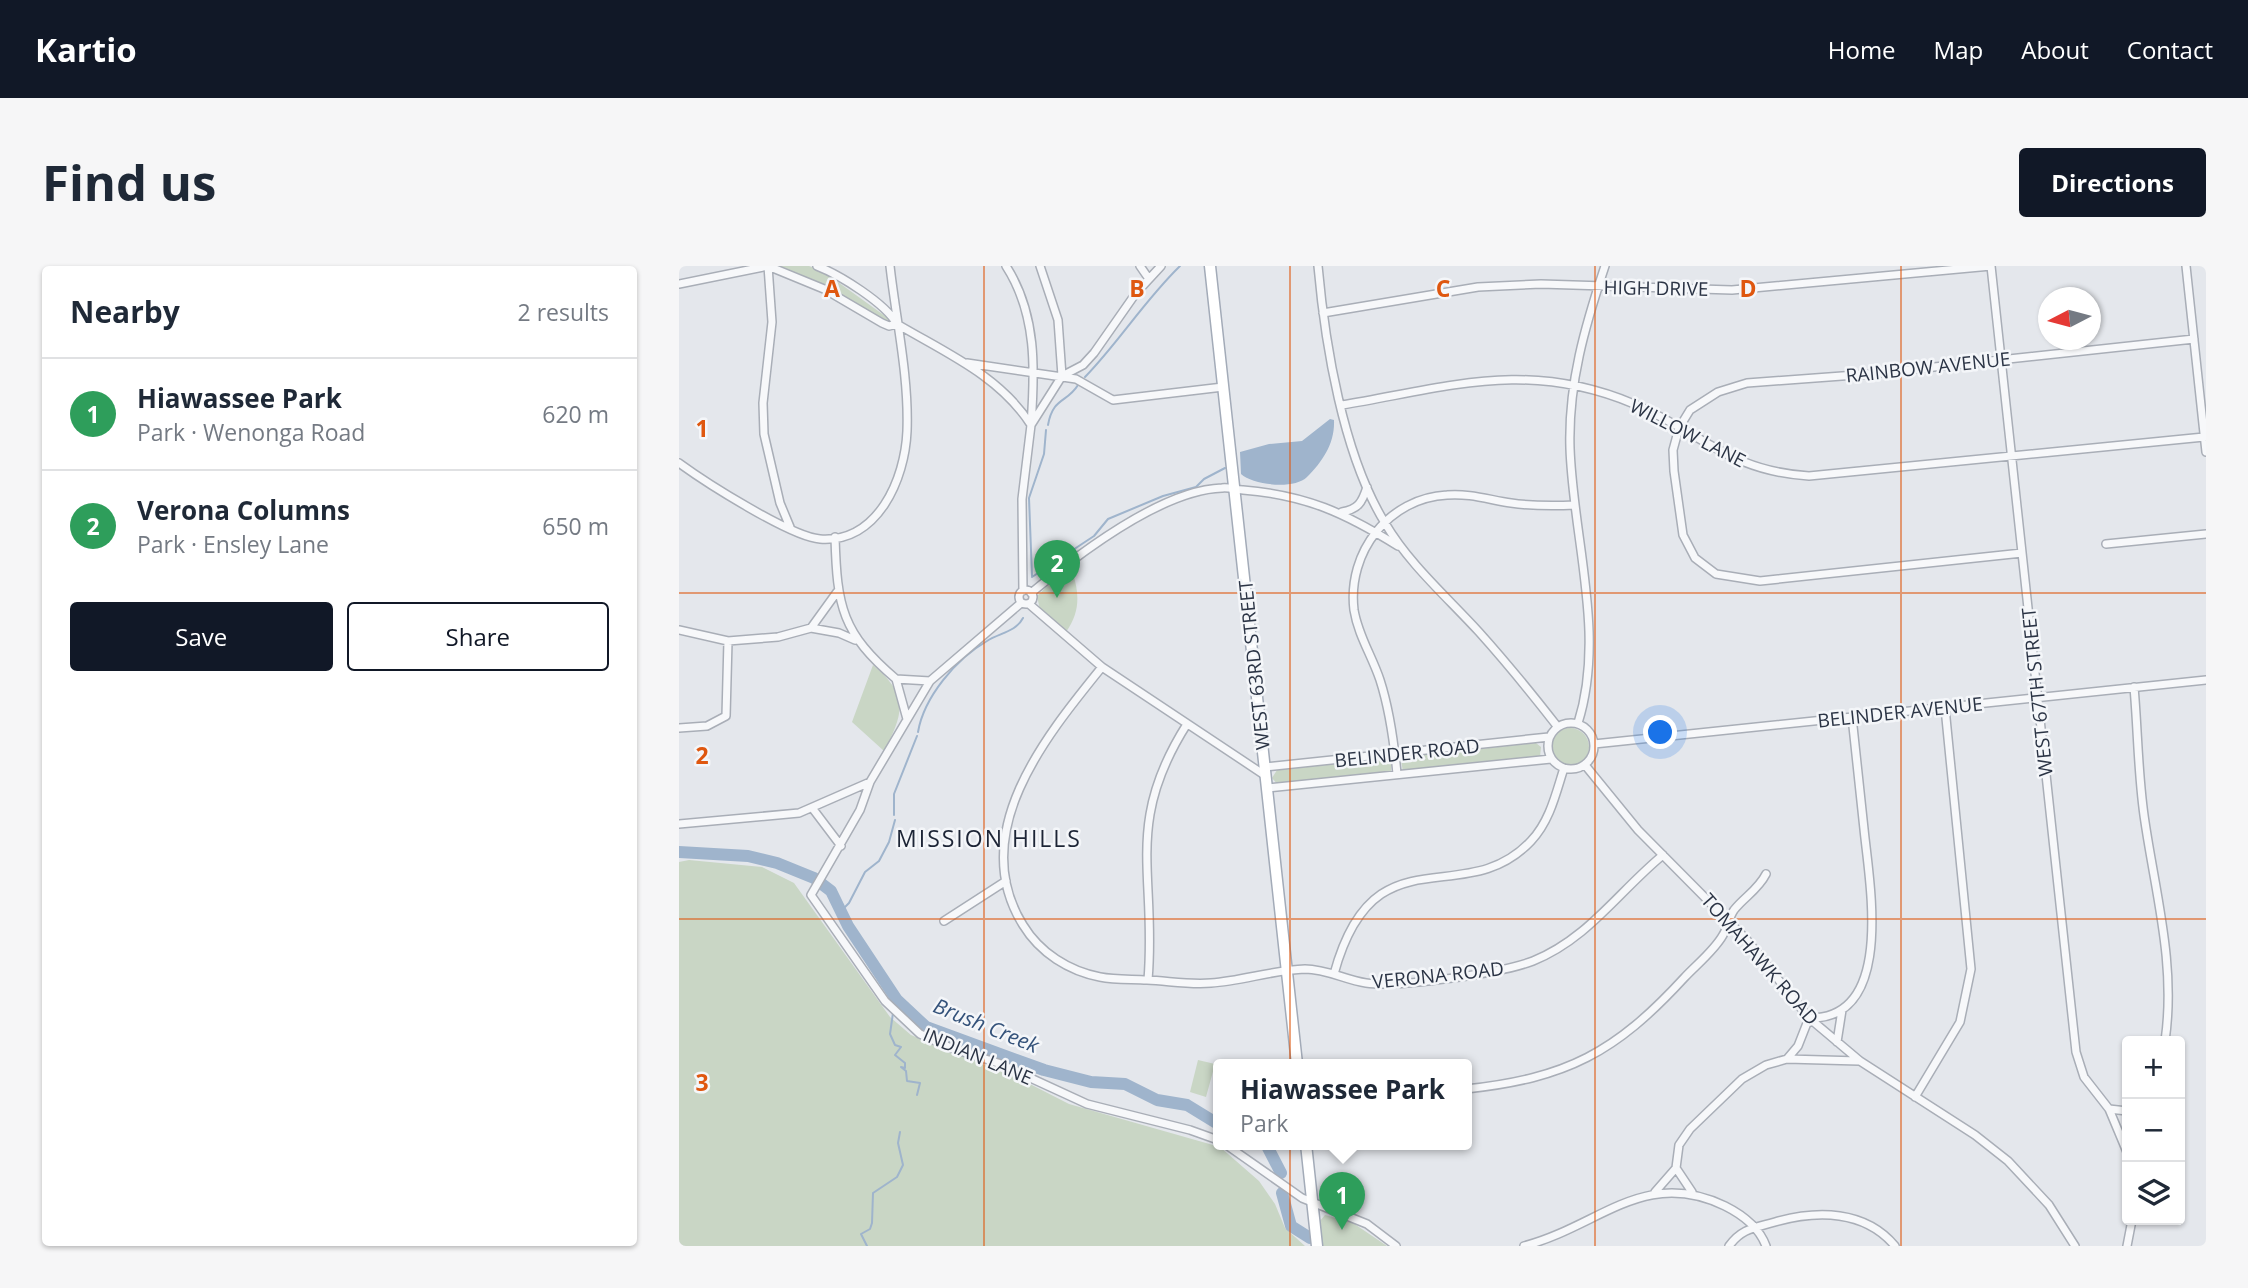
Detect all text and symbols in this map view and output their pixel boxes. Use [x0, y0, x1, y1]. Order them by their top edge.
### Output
text: Kartio [35, 27, 137, 72]
text: Home [1828, 33, 1896, 66]
text: Map [1934, 33, 1983, 66]
text: About [2021, 33, 2089, 66]
text: Contact [2127, 33, 2213, 66]
button: Directions [2019, 148, 2206, 217]
text: Find us [42, 149, 216, 215]
text: A [824, 272, 840, 304]
text: B [1129, 272, 1145, 304]
text: C [1436, 272, 1450, 304]
text: D [1739, 272, 1757, 304]
street label: HIGH DRIVE [1603, 274, 1709, 302]
north arrow [2038, 287, 2101, 350]
text: Nearby [70, 291, 180, 332]
text: 2 results [518, 296, 609, 328]
street label: RAINBOW AVENUE [1844, 345, 2012, 389]
text: Hiawassee Park [137, 380, 342, 416]
street label: WILLOW LANE [1626, 393, 1750, 473]
text: 1 [86, 398, 100, 430]
text: 620 m [542, 398, 609, 430]
text: 1 [695, 412, 709, 444]
text: Park · Wenonga Road [137, 416, 365, 448]
text: Verona Columns [137, 492, 350, 528]
text: 2 [86, 510, 100, 542]
text: 650 m [542, 510, 609, 542]
text: Park · Ensley Lane [137, 528, 329, 560]
pin: 2 [1034, 540, 1080, 598]
street label: WEST 63RD STREET [1232, 578, 1276, 751]
button: Save [70, 602, 333, 671]
button: Share [347, 602, 609, 671]
street label: WEST 67TH STREET [2015, 606, 2059, 778]
street label: BELINDER AVENUE [1816, 690, 1984, 734]
your location [1643, 715, 1677, 749]
street label: BELINDER ROAD [1333, 732, 1481, 774]
text: 2 [695, 739, 709, 771]
district label: MISSION HILLS [896, 822, 1082, 854]
street label: TOMAHAWK ROAD [1695, 888, 1825, 1030]
street label: VERONA ROAD [1371, 955, 1505, 995]
water label: Brush Creek [929, 991, 1044, 1059]
street label: INDIAN LANE [919, 1021, 1037, 1091]
map controls [2122, 1036, 2185, 1225]
button: + [2122, 1036, 2185, 1099]
popup [1213, 1059, 1472, 1150]
text: 3 [695, 1066, 709, 1098]
text: Hiawassee Park [1240, 1071, 1445, 1107]
button: − [2122, 1099, 2185, 1162]
text: Park [1240, 1107, 1288, 1139]
button: layers [2122, 1162, 2185, 1225]
pin: 1 [1319, 1172, 1365, 1230]

